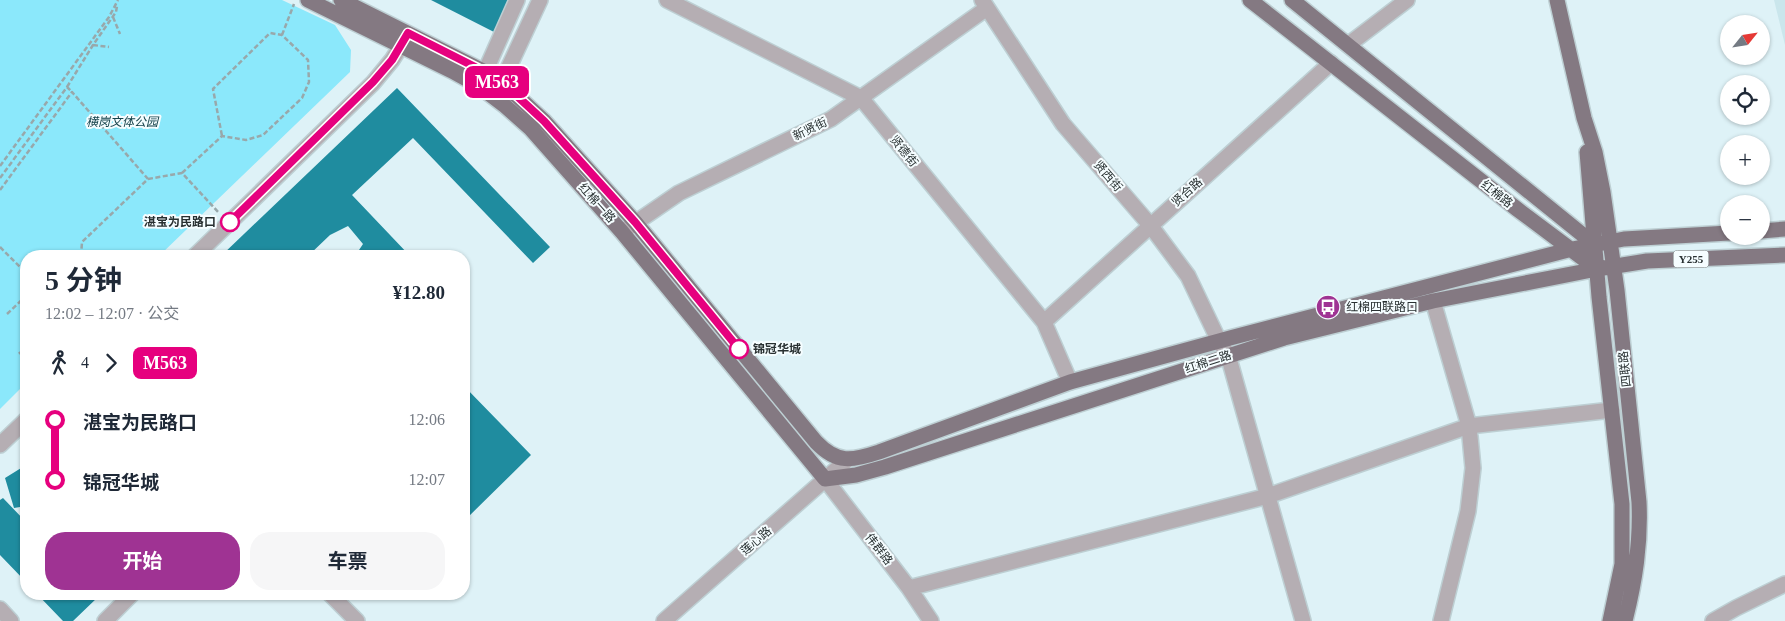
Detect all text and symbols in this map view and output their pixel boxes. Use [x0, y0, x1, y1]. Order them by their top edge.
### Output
north arrow [1720, 15, 1770, 65]
map controls [1720, 15, 1770, 245]
line badge: M563 [462, 66, 532, 98]
text: M563 [475, 72, 519, 92]
button: locate [1720, 75, 1770, 125]
park label: 横岗文体公园 [86, 115, 160, 129]
street label: 新贤街 [791, 115, 829, 143]
street label: 贤德街 [887, 133, 921, 169]
button: + [1720, 135, 1770, 185]
street label: 贤西街 [1091, 158, 1125, 194]
street label: 贤合路 [1169, 175, 1205, 209]
street label: 红棉路 [1479, 177, 1515, 211]
street label: 红棉一路 [576, 180, 618, 226]
button: − [1720, 195, 1770, 245]
marker: 湛宝为民路口 [220, 212, 240, 232]
place label: 湛宝为民路口 [144, 215, 216, 229]
road number: Y255 [1674, 250, 1708, 268]
text: 5 分钟 [45, 265, 122, 296]
text: ¥12.80 [393, 282, 445, 303]
bus stop icon: 红棉四联路口 [1315, 294, 1341, 320]
place label: 红棉四联路口 [1346, 300, 1418, 314]
text: 12:02 – 12:07 · 公交 [45, 305, 179, 322]
marker: 锦冠华城 [729, 339, 749, 359]
place label: 锦冠华城 [753, 342, 801, 356]
street label: 红棉二路 [1183, 348, 1233, 376]
icon: walk [45, 349, 73, 377]
icon: forward [97, 349, 125, 377]
street label: 四联路 [1616, 350, 1634, 388]
text: M563 [143, 353, 187, 373]
text: 4 [81, 354, 89, 371]
text: 12:06 [409, 411, 445, 428]
text: 湛宝为民路口 [83, 412, 197, 433]
text: 12:07 [409, 471, 445, 488]
text: 锦冠华城 [83, 472, 159, 493]
street label: 莲心路 [738, 524, 774, 558]
street label: 伟群路 [862, 531, 896, 567]
button: 开始 [45, 532, 240, 590]
button: 车票 [250, 532, 445, 590]

